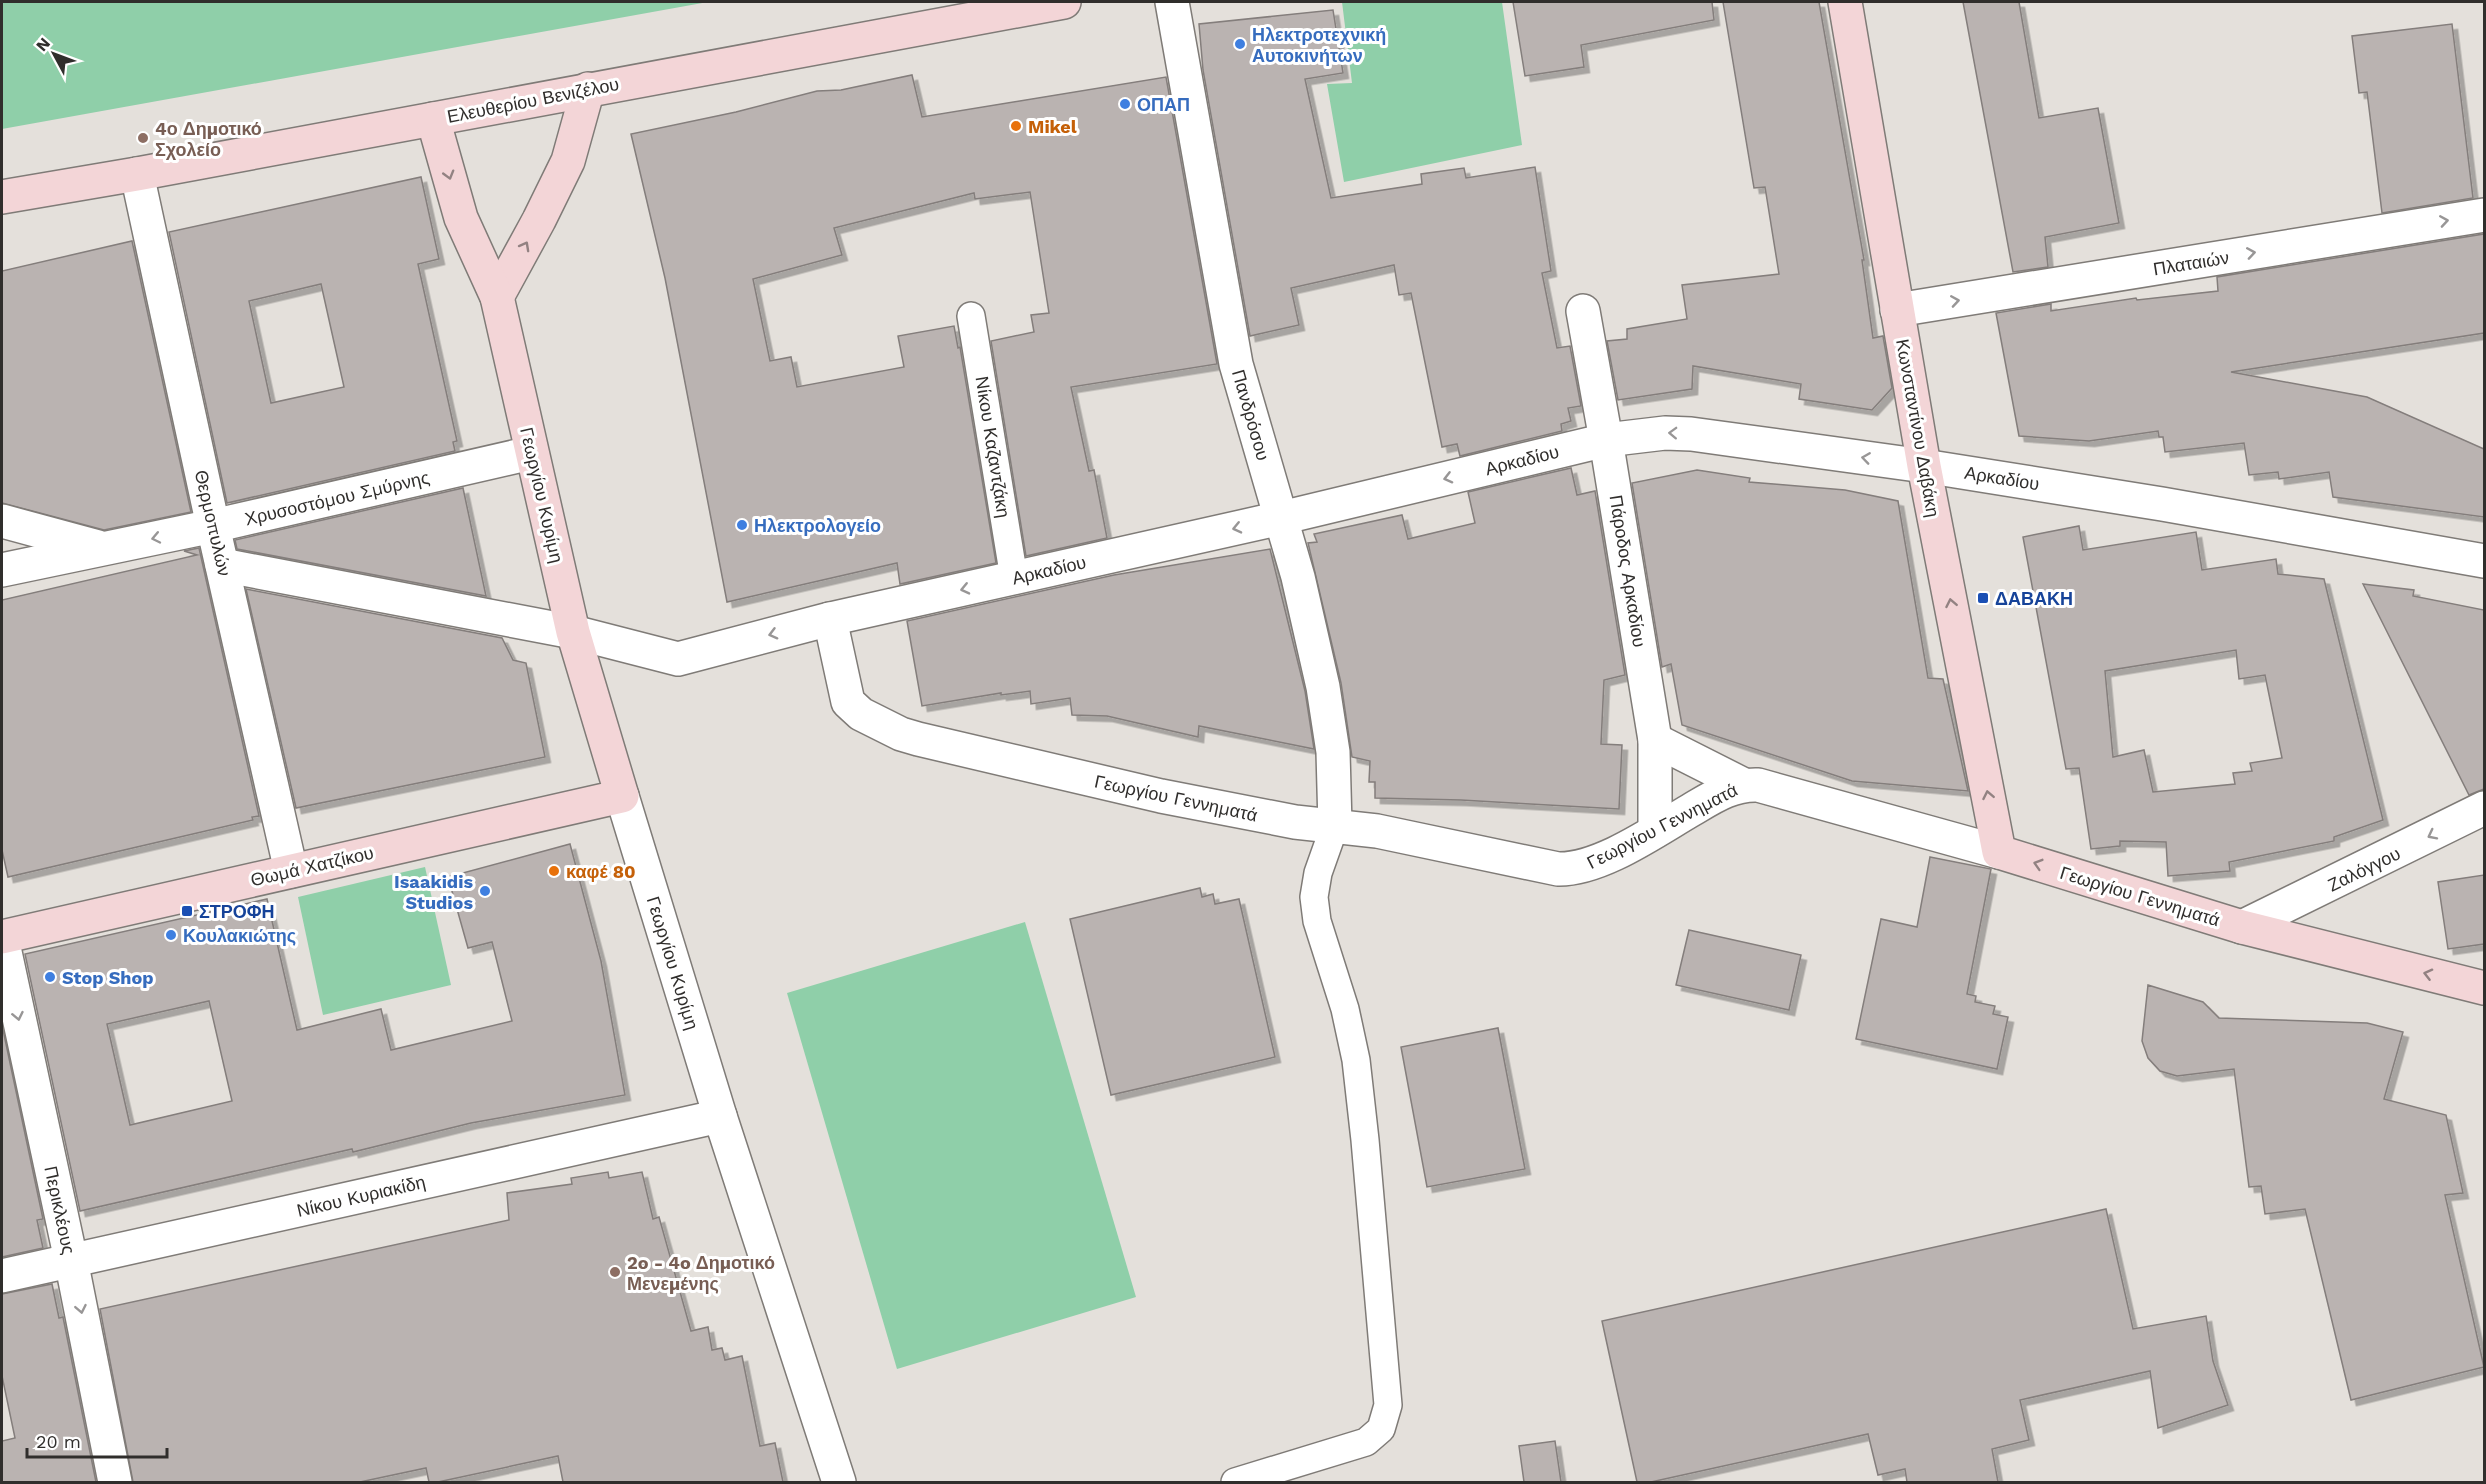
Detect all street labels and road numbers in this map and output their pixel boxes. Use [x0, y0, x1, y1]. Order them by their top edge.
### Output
street label: Ελευθερίου Βενιζέλου [445, 73, 621, 127]
street label: Πλαταιών [2152, 247, 2230, 279]
street label: Κωνσταντίνου Δαβάκη [1892, 337, 1944, 519]
street label: Πανδρόσου [1228, 367, 1274, 463]
street label: Νίκου Καζαντζάκη [971, 375, 1015, 519]
street label: Γεωργίου Κυρίμη [516, 425, 568, 565]
street label: Αρκαδίου [1483, 441, 1561, 479]
street label: Αρκαδίου [1963, 462, 2041, 494]
street label: Χρυσοστόμου Σμύρνης [243, 466, 432, 529]
street label: Θερμοπυλών [191, 468, 235, 578]
street label: Πάροδος Αρκαδίου [1606, 493, 1650, 649]
street label: Αρκαδίου [1010, 551, 1088, 589]
street label: Γεωργίου Γεννηματά [1093, 770, 1259, 826]
street label: Γεωργίου Γεννηματά [1583, 779, 1741, 873]
street label: Θωμά Χατζίκου [248, 842, 376, 890]
street label: Ζαλόγγου [2324, 842, 2404, 896]
street label: Γεωργίου Γεννηματά [2058, 862, 2222, 930]
street label: Γεωργίου Κυρίμη [643, 894, 703, 1032]
street label: Περικλέους [40, 1164, 80, 1256]
street label: Νίκου Κυριακίδη [295, 1171, 427, 1221]

